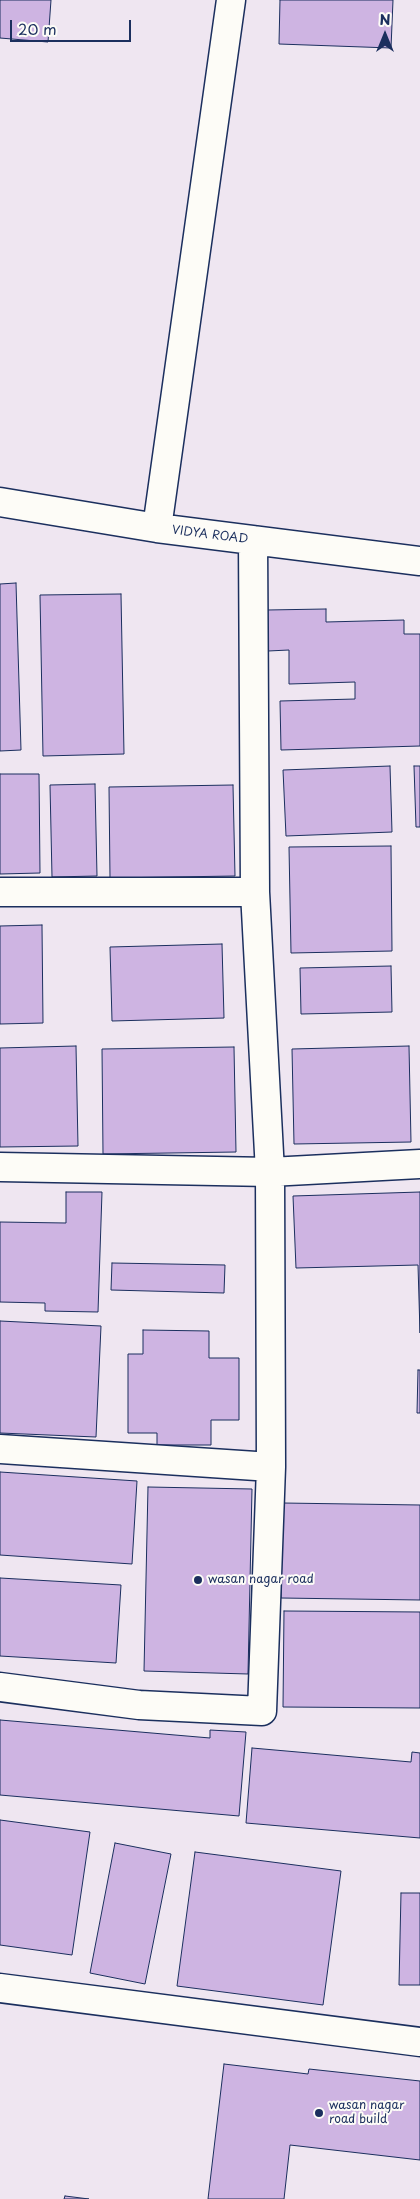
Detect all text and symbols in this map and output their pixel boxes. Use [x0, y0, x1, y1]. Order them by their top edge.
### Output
text: N [379, 9, 391, 30]
scale bar [12, 10, 134, 42]
north arrow [360, 10, 410, 60]
text: 20 m [18, 17, 57, 40]
street label: VIDYA ROAD [171, 523, 249, 547]
place label: wasan nagar road [208, 1573, 314, 1587]
marker: wasan nagar road [192, 1574, 204, 1586]
place label: wasan nagar road build [329, 2099, 404, 2127]
marker: wasan nagar road build [313, 2107, 325, 2119]

